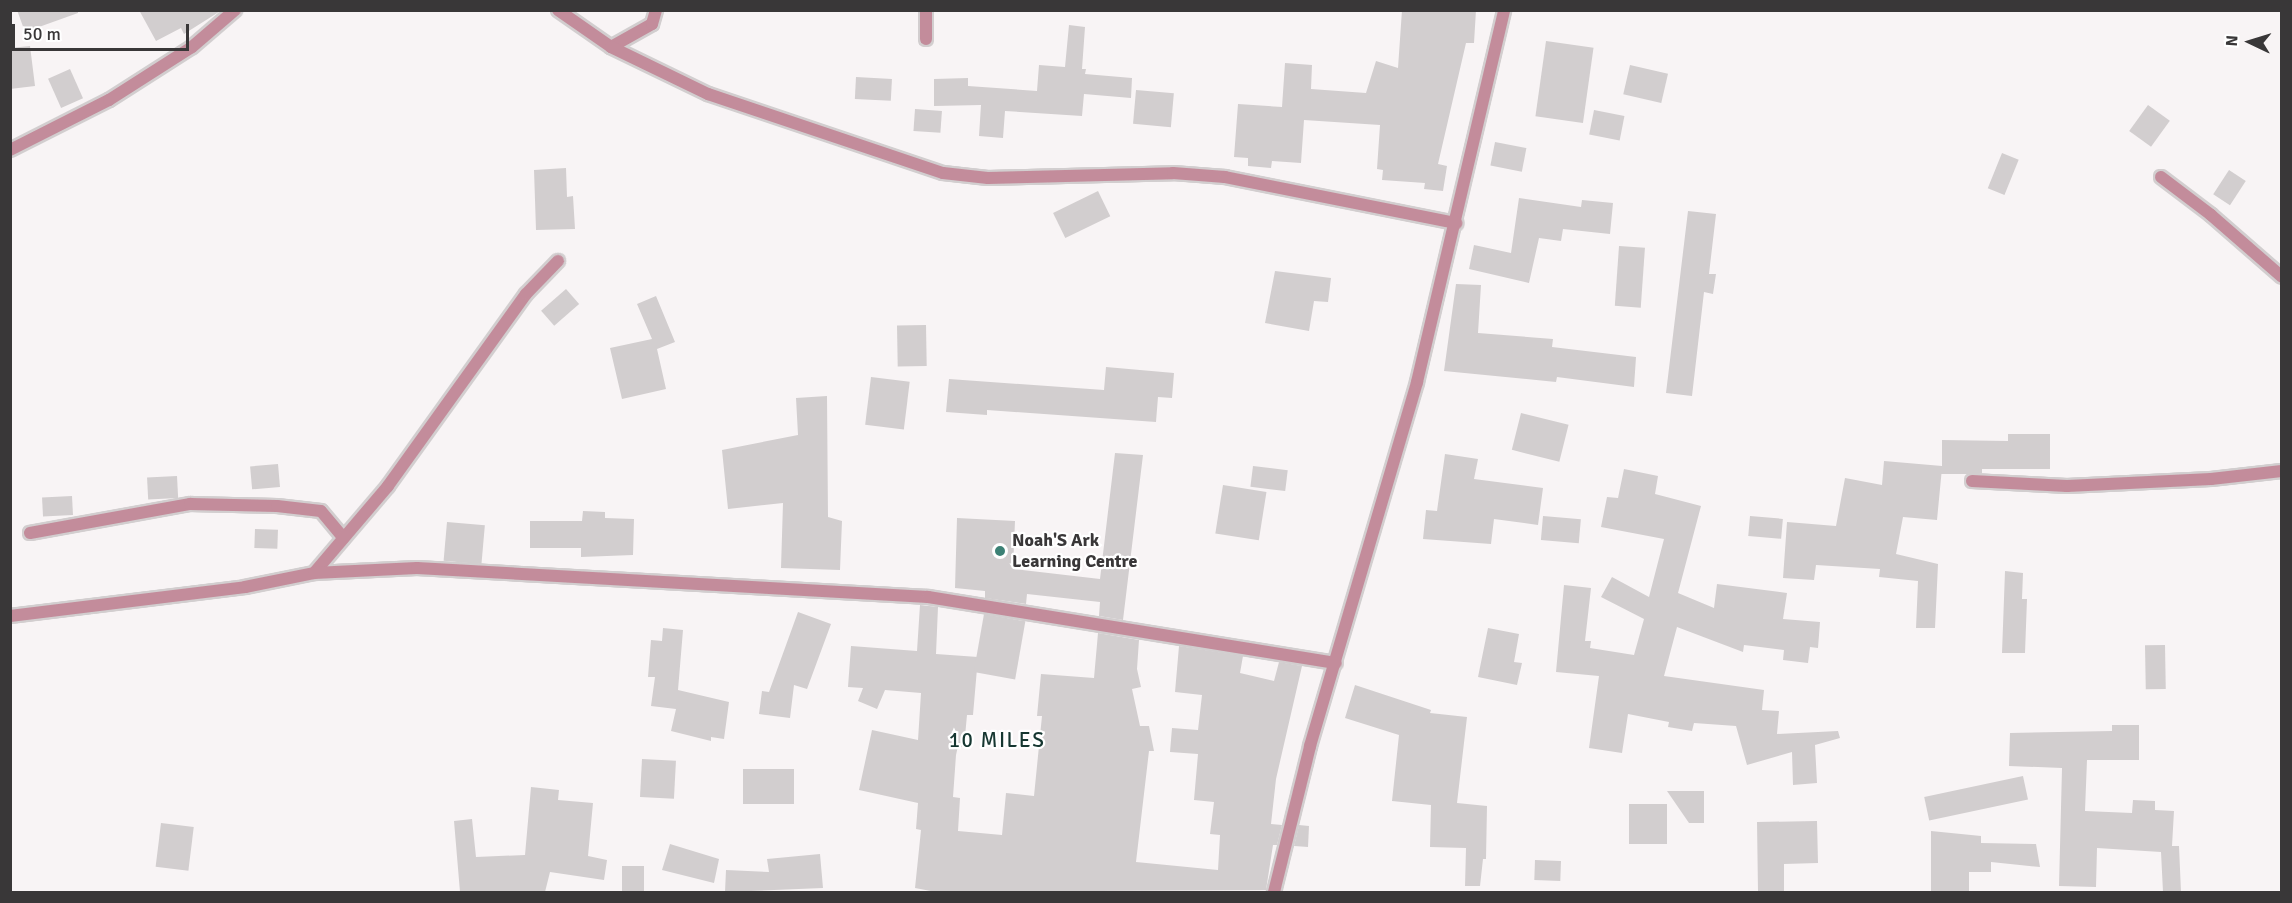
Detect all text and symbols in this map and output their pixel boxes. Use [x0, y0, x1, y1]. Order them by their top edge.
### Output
scale bar [15, 12, 192, 50]
north arrow [2220, 12, 2280, 72]
text: 50 m [23, 23, 61, 45]
text: N [2222, 34, 2242, 47]
place label: Noah'S Ark Learning Centre [1012, 530, 1137, 572]
marker: Noah'S Ark Learning Centre [993, 544, 1007, 558]
district label: 10 MILES [949, 727, 1045, 753]

